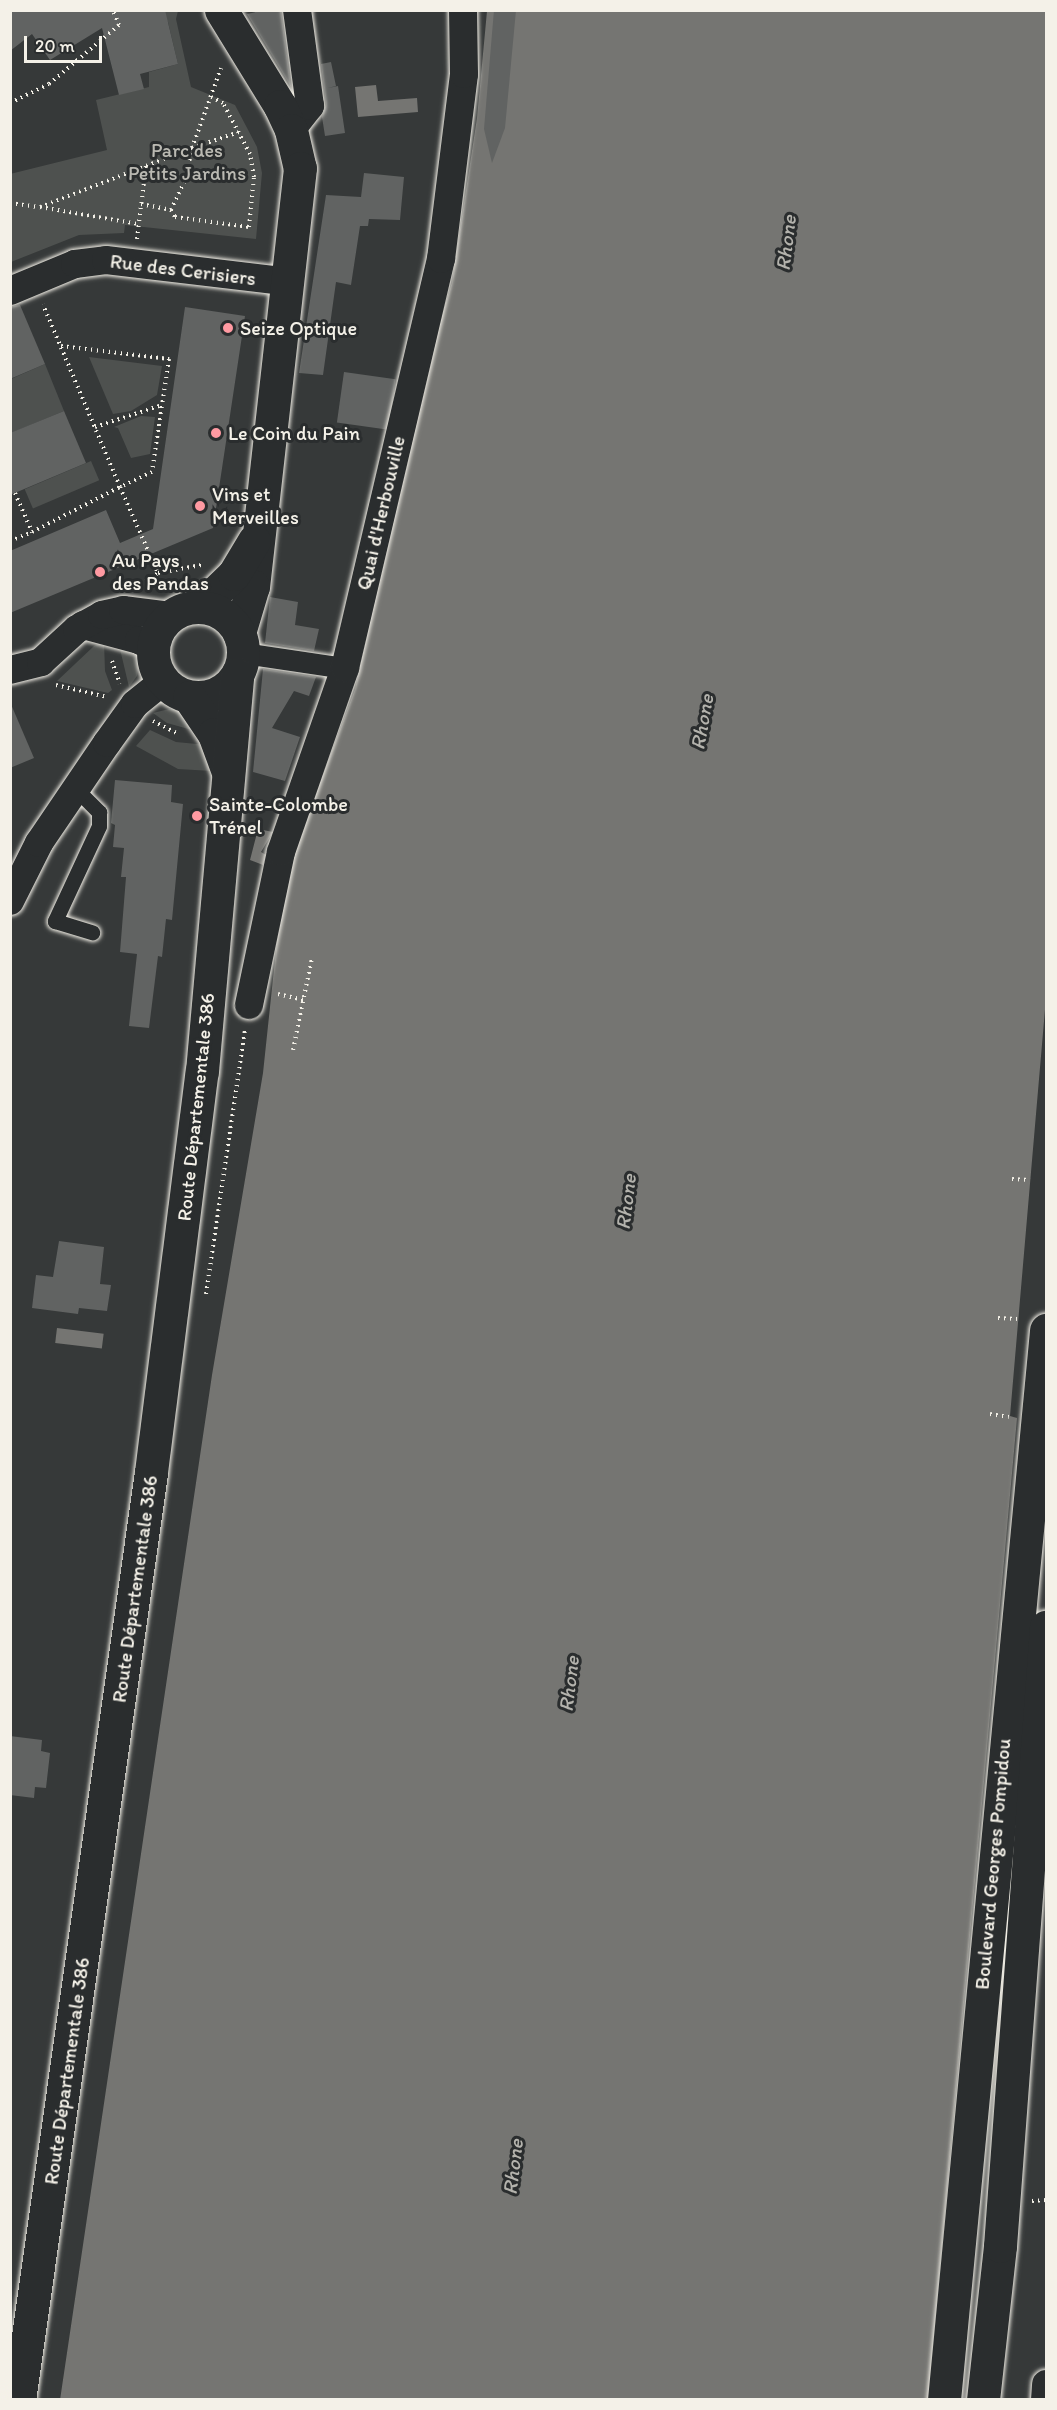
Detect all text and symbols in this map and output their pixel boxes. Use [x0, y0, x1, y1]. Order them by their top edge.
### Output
scale bar [27, 24, 105, 62]
text: 20 m [35, 35, 75, 57]
park label: Parc des Petits Jardins [128, 139, 246, 186]
water label: Rhone [770, 214, 802, 272]
street label: Rue des Cerisiers [109, 249, 257, 291]
place label: Seize Optique [240, 316, 358, 340]
marker: Seize Optique [221, 321, 235, 335]
place label: Le Coin du Pain [228, 421, 360, 445]
marker: Le Coin du Pain [209, 426, 223, 440]
street label: Quai d'Herbouville [352, 434, 410, 592]
place label: Vins et Merveilles [212, 482, 299, 529]
marker: Vins et Merveilles [193, 499, 207, 513]
place label: Au Pays des Pandas [112, 548, 208, 595]
marker: Au Pays des Pandas [93, 565, 107, 579]
water label: Rhone [685, 692, 719, 752]
place label: Sainte-Colombe Trénel [209, 792, 348, 839]
marker: Sainte-Colombe Trénel [190, 809, 204, 823]
street label: Route Départementale 386 [172, 991, 220, 1223]
water label: Rhone [610, 1173, 642, 1231]
street label: Route Départementale 386 [107, 1473, 163, 1705]
water label: Rhone [553, 1655, 585, 1713]
street label: Boulevard Georges Pompidou [970, 1737, 1016, 1991]
street label: Route Départementale 386 [39, 1955, 95, 2187]
water label: Rhone [497, 2138, 529, 2196]

